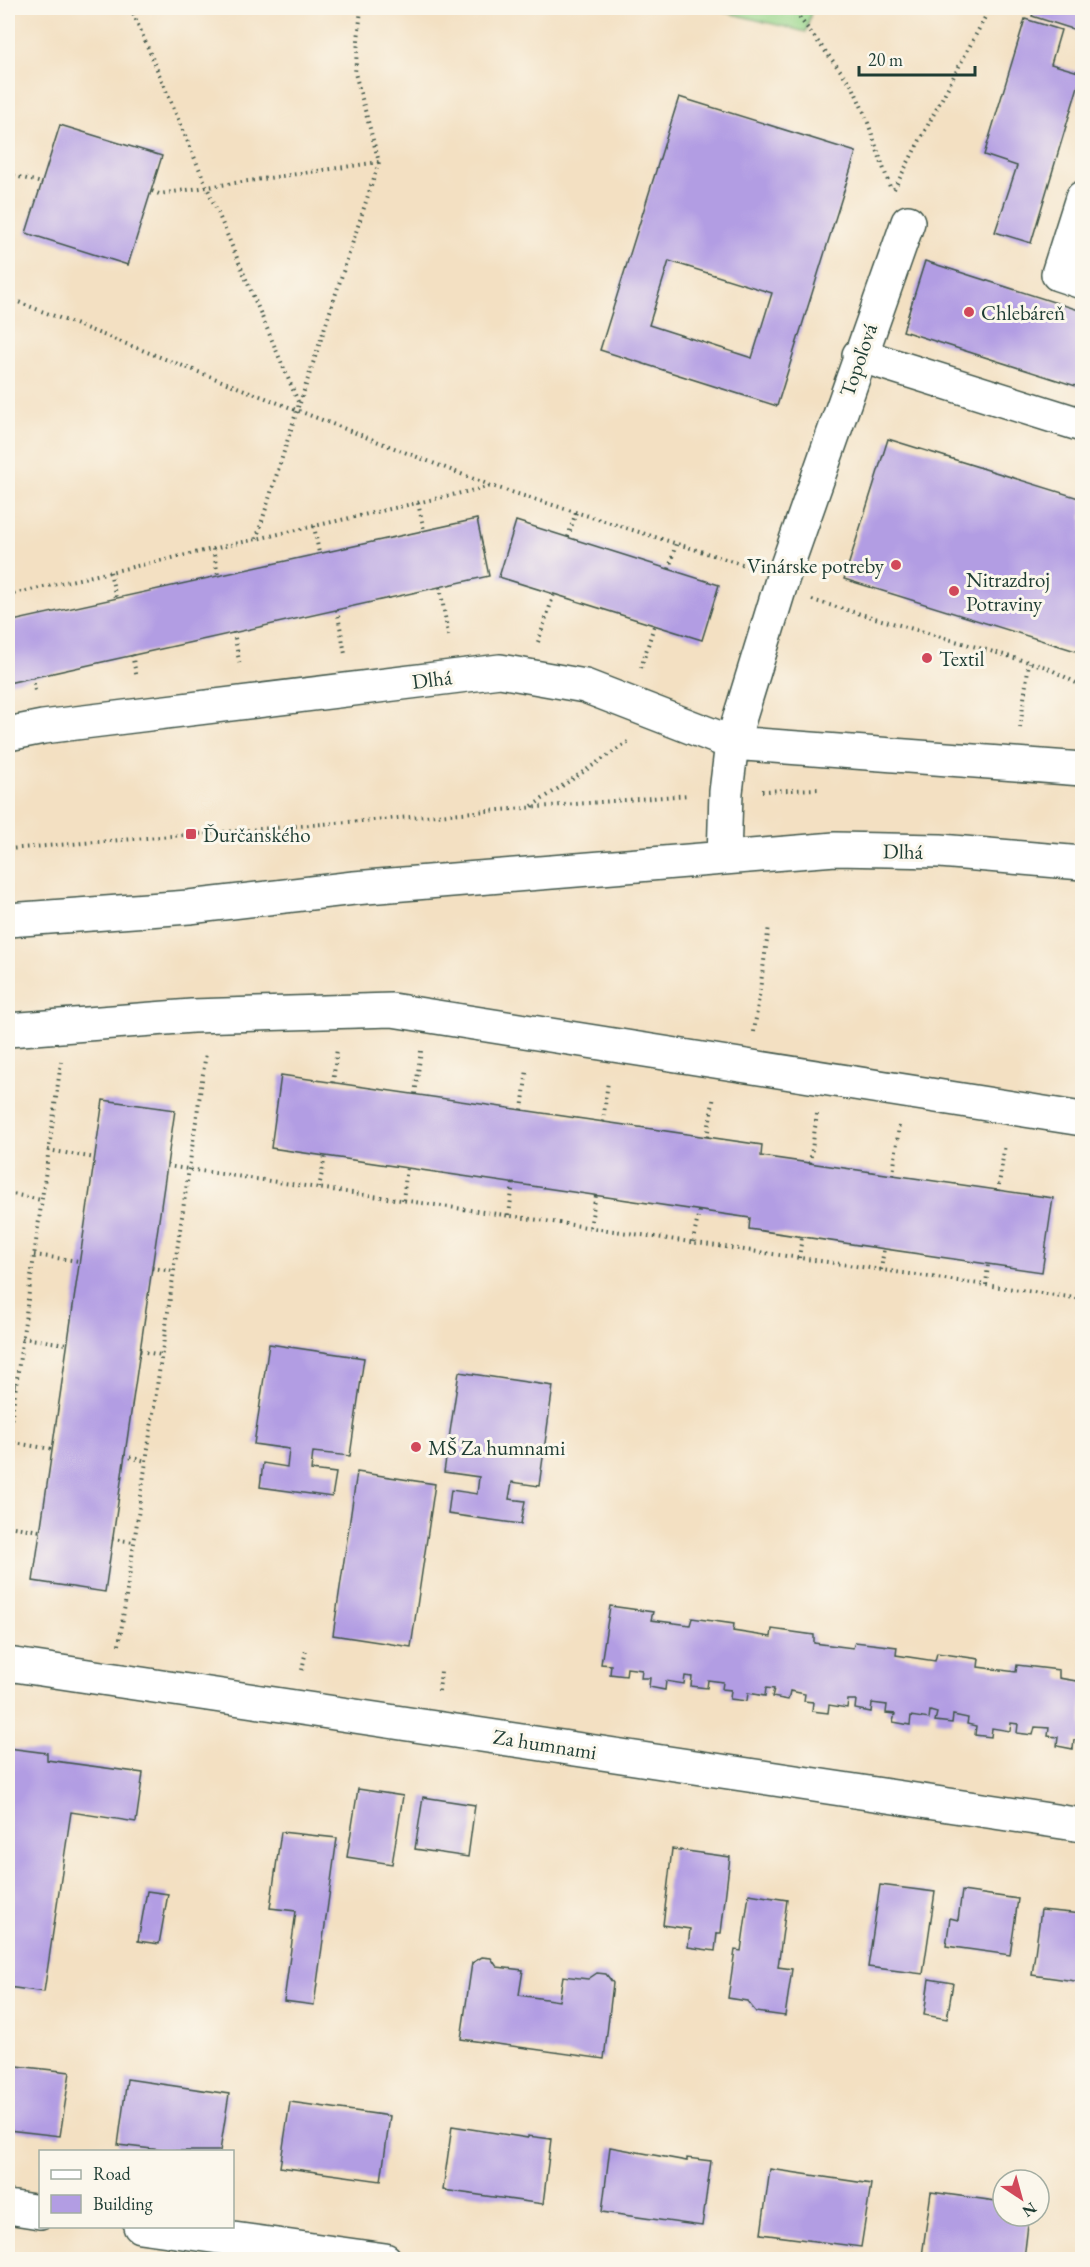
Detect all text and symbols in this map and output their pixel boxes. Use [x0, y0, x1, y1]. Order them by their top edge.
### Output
scale bar [859, 39, 974, 77]
text: 20 m [868, 48, 903, 71]
place label: Chlebáreň [981, 299, 1065, 326]
marker: Chlebáreň [962, 305, 976, 319]
street label: Topoľová [833, 319, 883, 400]
place label: Vinárske potreby [747, 552, 885, 579]
marker: Vinárske potreby [889, 558, 903, 572]
place label: Nitrazdroj Potraviny [966, 566, 1050, 617]
marker: Nitrazdroj Potraviny [947, 584, 961, 598]
place label: Textil [939, 645, 985, 672]
marker: Textil [920, 651, 934, 665]
street label: Dlhá [410, 663, 454, 695]
place label: Ďurčanského [203, 821, 311, 848]
marker: Ďurčanského [184, 827, 198, 841]
street label: Dlhá [883, 837, 924, 865]
place label: MŠ Za humnami [428, 1434, 565, 1461]
marker: MŠ Za humnami [409, 1440, 423, 1454]
street label: Za humnami [491, 1722, 599, 1766]
legend [39, 2150, 234, 2228]
text: Road [93, 2162, 132, 2185]
north arrow [991, 2168, 1051, 2228]
text: Building [93, 2192, 153, 2215]
text: N [1018, 2197, 1041, 2222]

